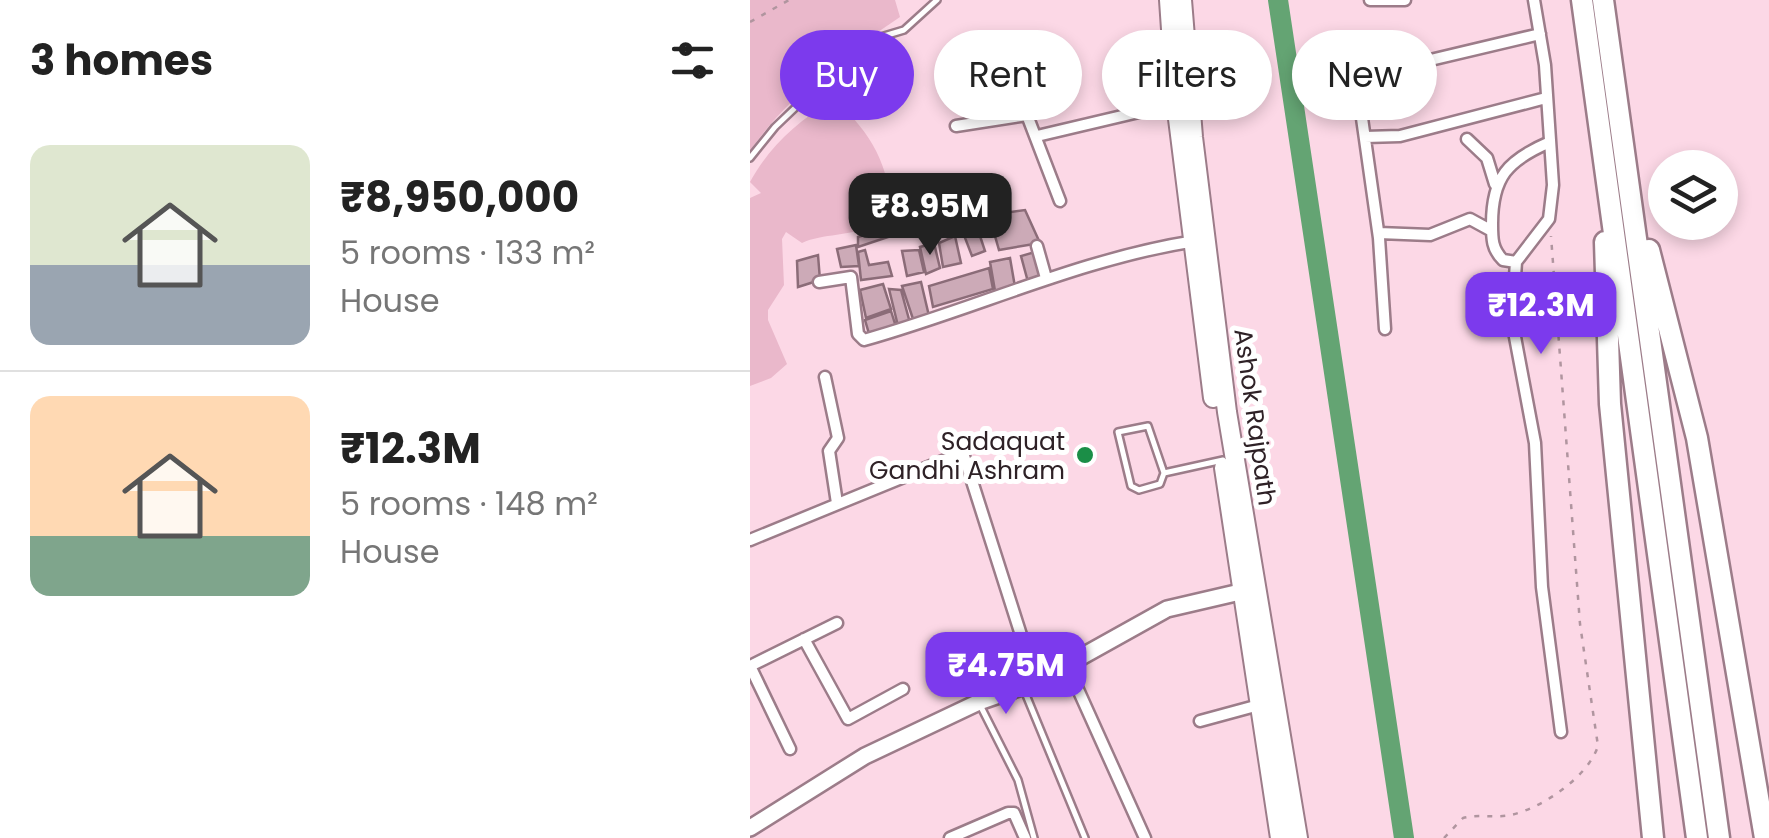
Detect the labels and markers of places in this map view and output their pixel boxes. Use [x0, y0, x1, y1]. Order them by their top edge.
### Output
pin: ₹8.95M [849, 173, 1011, 258]
pin: ₹12.3M [1460, 272, 1622, 357]
place label: Sadaquat Gandhi Ashram [869, 424, 1065, 488]
marker: Sadaquat Gandhi Ashram [1074, 444, 1096, 466]
pin: ₹4.75M [925, 632, 1087, 717]

